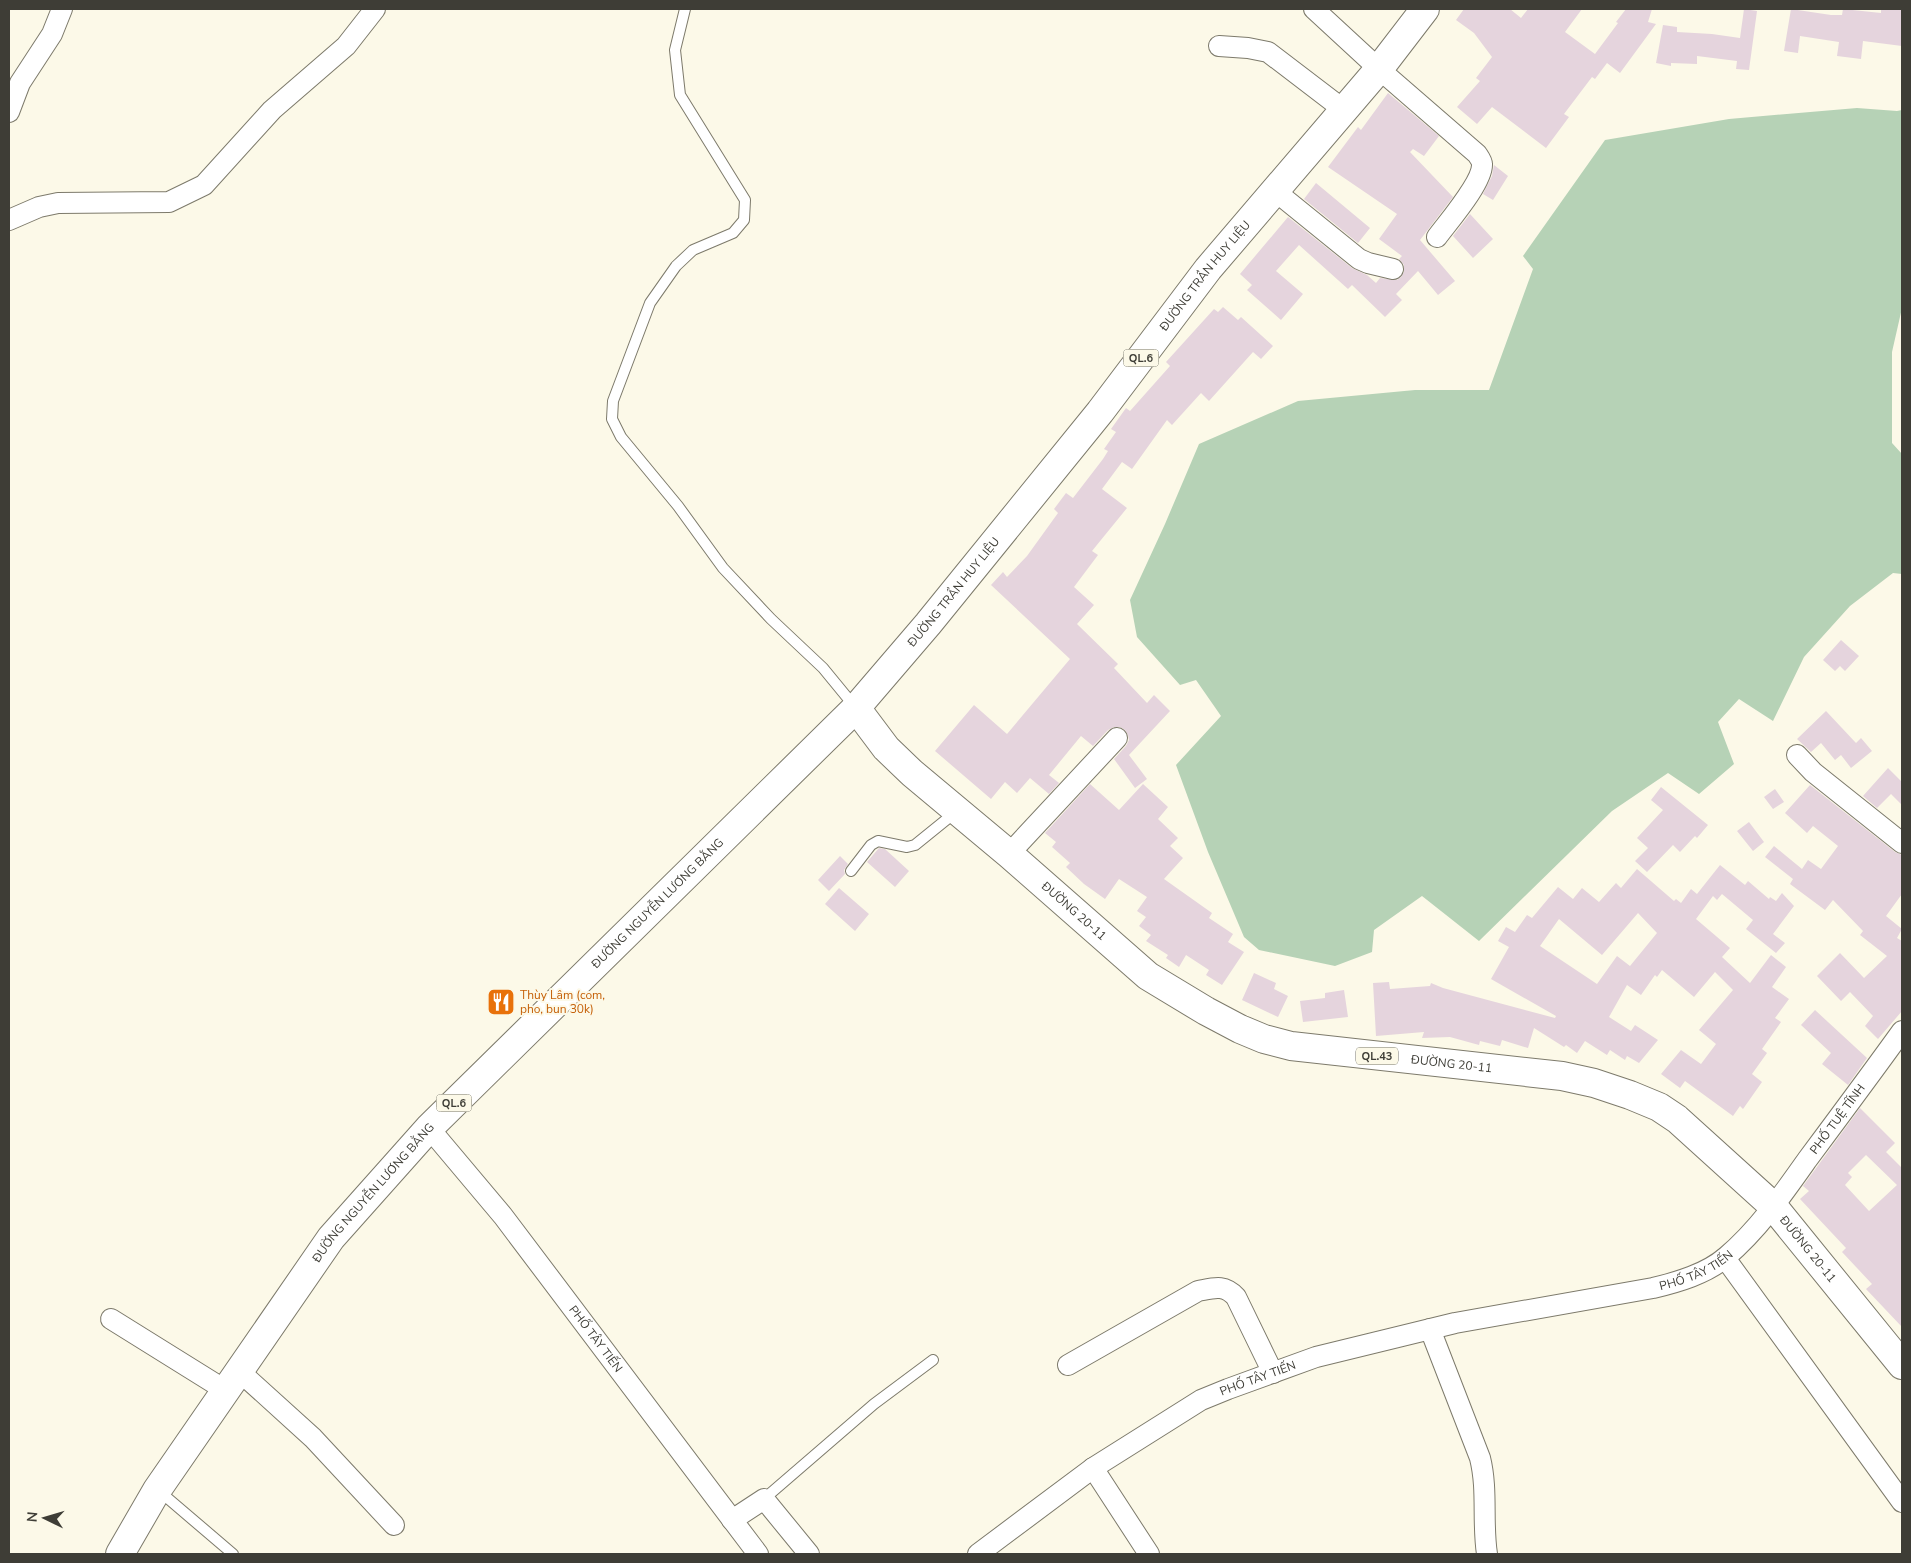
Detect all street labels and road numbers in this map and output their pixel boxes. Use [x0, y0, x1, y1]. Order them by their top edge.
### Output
street label: ĐƯỜNG TRẦN HUY LIỆU [1155, 217, 1254, 335]
road number: QL.6 [1124, 349, 1158, 366]
street label: ĐƯỜNG TRẦN HUY LIỆU [903, 534, 1003, 651]
street label: ĐƯỜNG NGUYỄN LƯƠNG BẰNG [587, 835, 727, 973]
street label: ĐƯỜNG 20-11 [1037, 878, 1110, 944]
road number: QL.43 [1356, 1048, 1398, 1064]
street label: ĐƯỜNG 20-11 [1409, 1051, 1493, 1076]
street label: PHỐ TUỆ TĨNH [1806, 1081, 1869, 1157]
road number: QL.6 [436, 1094, 472, 1112]
street label: ĐƯỜNG NGUYỄN LƯƠNG BẰNG [308, 1119, 438, 1266]
street label: ĐƯỜNG 20-11 [1776, 1212, 1840, 1286]
street label: PHỐ TÂY TIẾN [1658, 1247, 1736, 1294]
street label: PHỐ TÂY TIẾN [565, 1302, 626, 1376]
street label: PHỐ TÂY TIẾN [1217, 1357, 1298, 1400]

